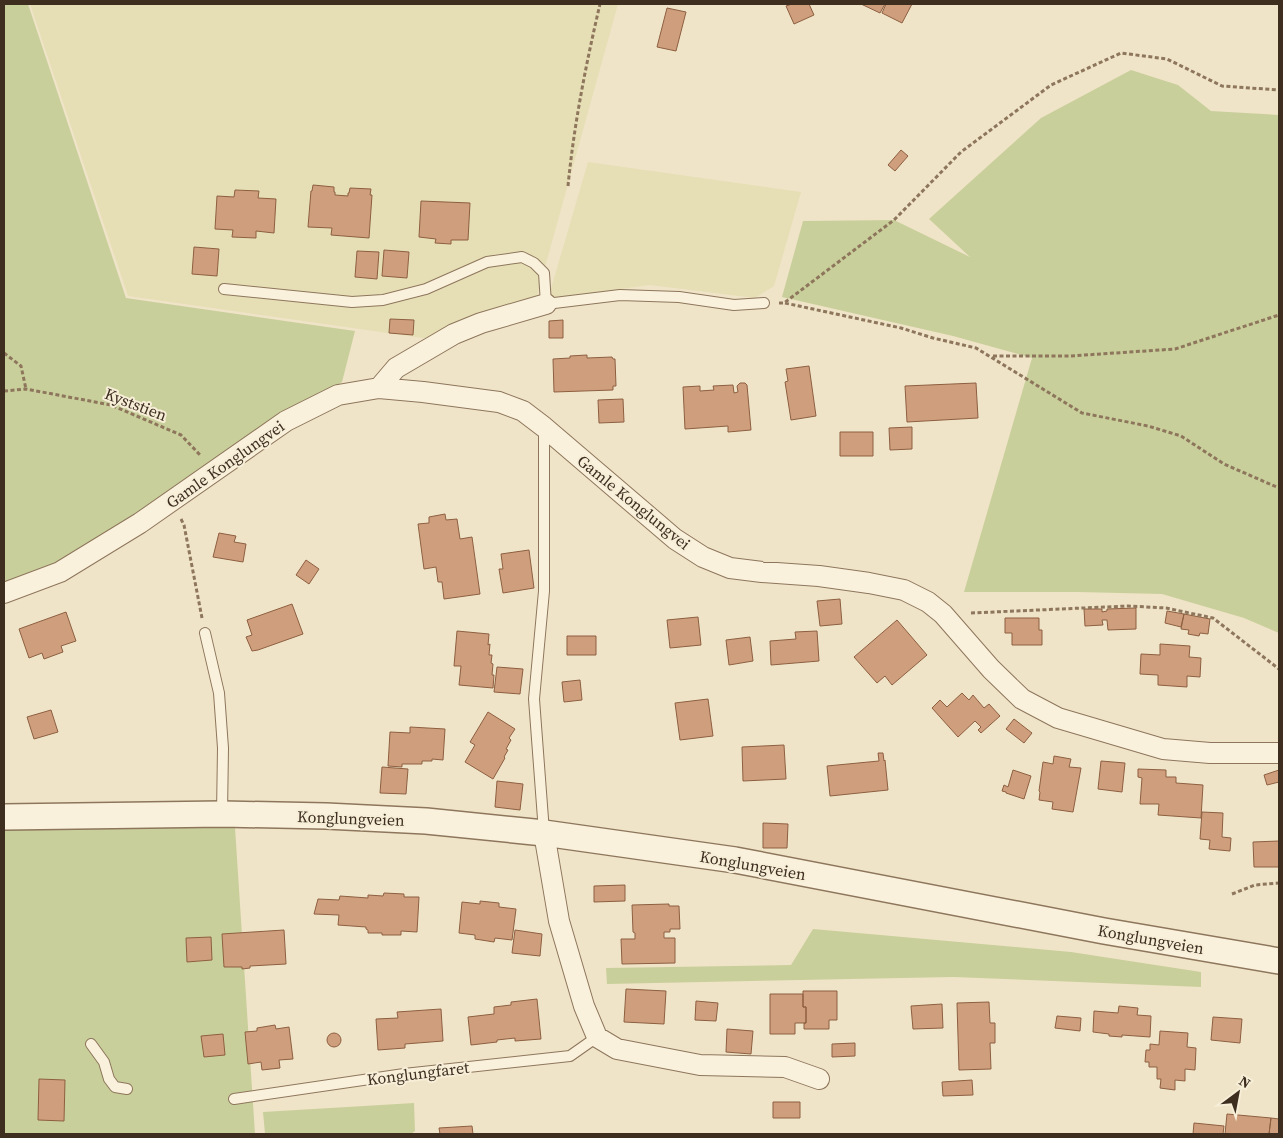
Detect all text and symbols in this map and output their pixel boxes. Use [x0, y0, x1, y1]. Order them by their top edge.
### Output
street label: Kyststien [102, 382, 170, 426]
street label: Gamle Konglungvei [161, 415, 289, 513]
street label: Gamle Konglungvei [573, 449, 695, 555]
street label: Konglungveien [297, 805, 405, 831]
street label: Konglungveien [698, 845, 808, 885]
street label: Konglungveien [1096, 919, 1206, 959]
street label: Konglungfaret [366, 1056, 471, 1090]
north arrow [1213, 1068, 1263, 1118]
text: N [1235, 1071, 1255, 1093]

